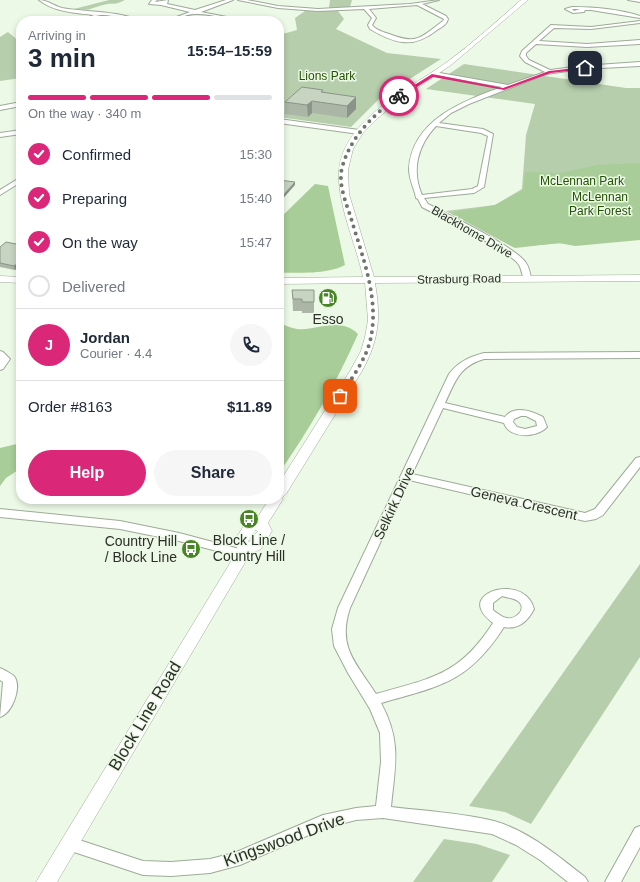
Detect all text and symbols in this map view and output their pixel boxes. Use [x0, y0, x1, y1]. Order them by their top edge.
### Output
text: Arriving in [28, 28, 86, 43]
text: 15:54–15:59 [187, 42, 272, 59]
text: 3 min [28, 43, 96, 73]
pin [568, 51, 602, 85]
icon: home [574, 57, 596, 79]
park label: Lions Park [299, 69, 356, 83]
courier [379, 76, 419, 116]
icon: bike [388, 85, 410, 107]
text: On the way · 340 m [28, 106, 141, 121]
icon: check [28, 143, 50, 165]
text: Confirmed [62, 146, 131, 163]
text: 15:30 [239, 147, 272, 162]
park label: McLennan Park [540, 174, 625, 188]
icon: check [28, 187, 50, 209]
text: Preparing [62, 190, 127, 207]
park label: McLennan Park Forest [569, 190, 632, 218]
text: 15:40 [239, 191, 272, 206]
street label: Blackhorne Drive [429, 203, 515, 261]
icon: check [28, 231, 50, 253]
text: On the way [62, 234, 138, 251]
text: 15:47 [239, 235, 272, 250]
street label: Strasburg Road [417, 271, 501, 287]
text: Delivered [62, 278, 125, 295]
fuel station icon: Esso [317, 287, 339, 309]
place label: Esso [312, 311, 344, 327]
button: phone [230, 324, 272, 366]
text: Jordan [80, 329, 130, 346]
text: J [45, 336, 53, 353]
text: Courier · 4.4 [80, 346, 152, 361]
pin [323, 379, 357, 413]
icon: bag [329, 385, 351, 407]
text: Order #8163 [28, 398, 112, 415]
text: $11.89 [227, 398, 272, 415]
button: Help [28, 450, 146, 496]
button: Share [154, 450, 272, 496]
street label: Selkirk Drive [370, 464, 418, 542]
street label: Geneva Crescent [469, 483, 579, 523]
bus stop icon: Block Line / Country Hill [238, 508, 260, 530]
place label: Block Line / Country Hill [213, 532, 285, 564]
place label: Country Hill / Block Line [105, 533, 177, 565]
bus stop icon: Country Hill / Block Line [180, 538, 202, 560]
street label: Block Line Road [105, 658, 185, 774]
street label: Kingswood Drive [221, 809, 347, 871]

